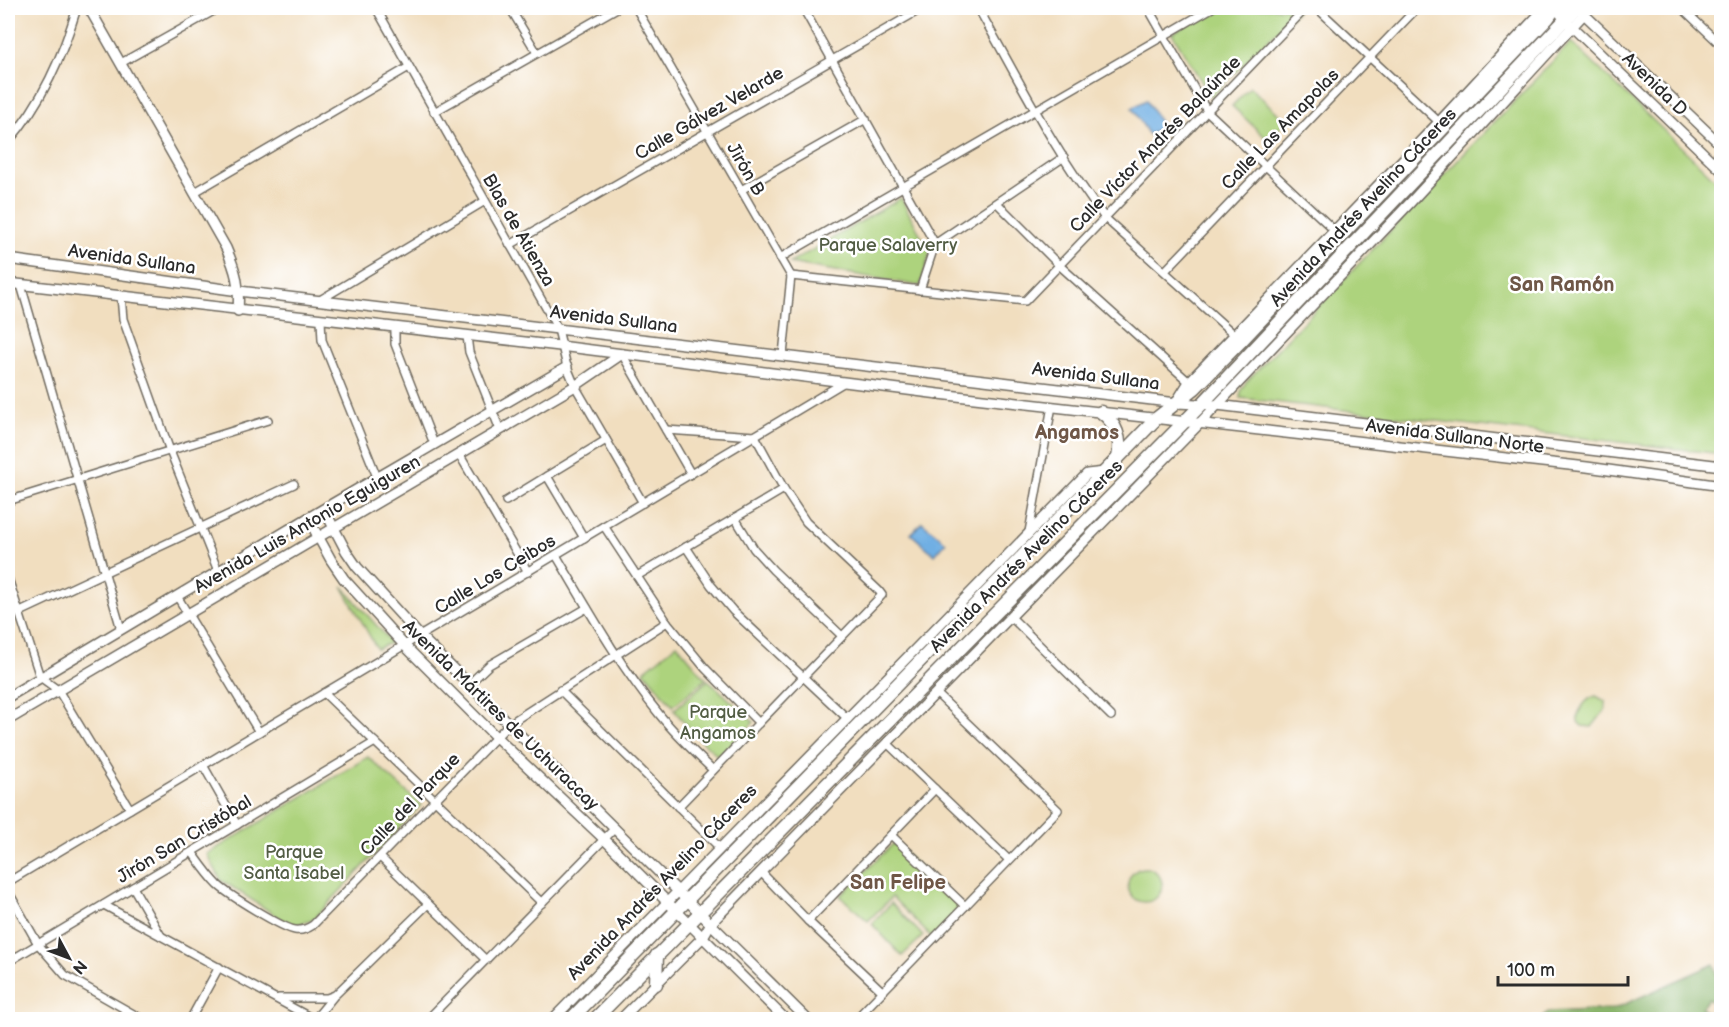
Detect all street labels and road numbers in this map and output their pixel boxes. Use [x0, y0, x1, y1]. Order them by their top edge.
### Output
street label: Avenida D [1618, 48, 1692, 121]
street label: Calle Víctor Andrés Balaúnde [1065, 51, 1246, 237]
street label: Calle Gálvez Velarde [631, 62, 787, 164]
street label: Calle Las Amapolas [1217, 64, 1344, 194]
street label: Avenida Andrés Avelino Cáceres [1266, 104, 1461, 311]
street label: Jirón B [722, 139, 769, 199]
street label: Blas de Atienza [478, 170, 559, 290]
street label: Avenida Sullana [67, 240, 197, 279]
street label: Avenida Sullana [549, 301, 679, 338]
street label: Avenida Sullana [1031, 358, 1161, 395]
street label: Avenida Sullana Norte [1365, 415, 1546, 458]
street label: Avenida Luis Antonio Eguiguren [191, 451, 424, 598]
street label: Avenida Andrés Avelino Cáceres [926, 456, 1127, 657]
street label: Calle Los Ceibos [431, 530, 560, 619]
street label: Avenida Mártires de Uchuraccay [398, 616, 604, 815]
street label: Calle del Parque [356, 748, 465, 860]
street label: Avenida Andrés Avelino Cáceres [563, 780, 762, 984]
street label: Jirón San Cristóbal [113, 791, 255, 888]

